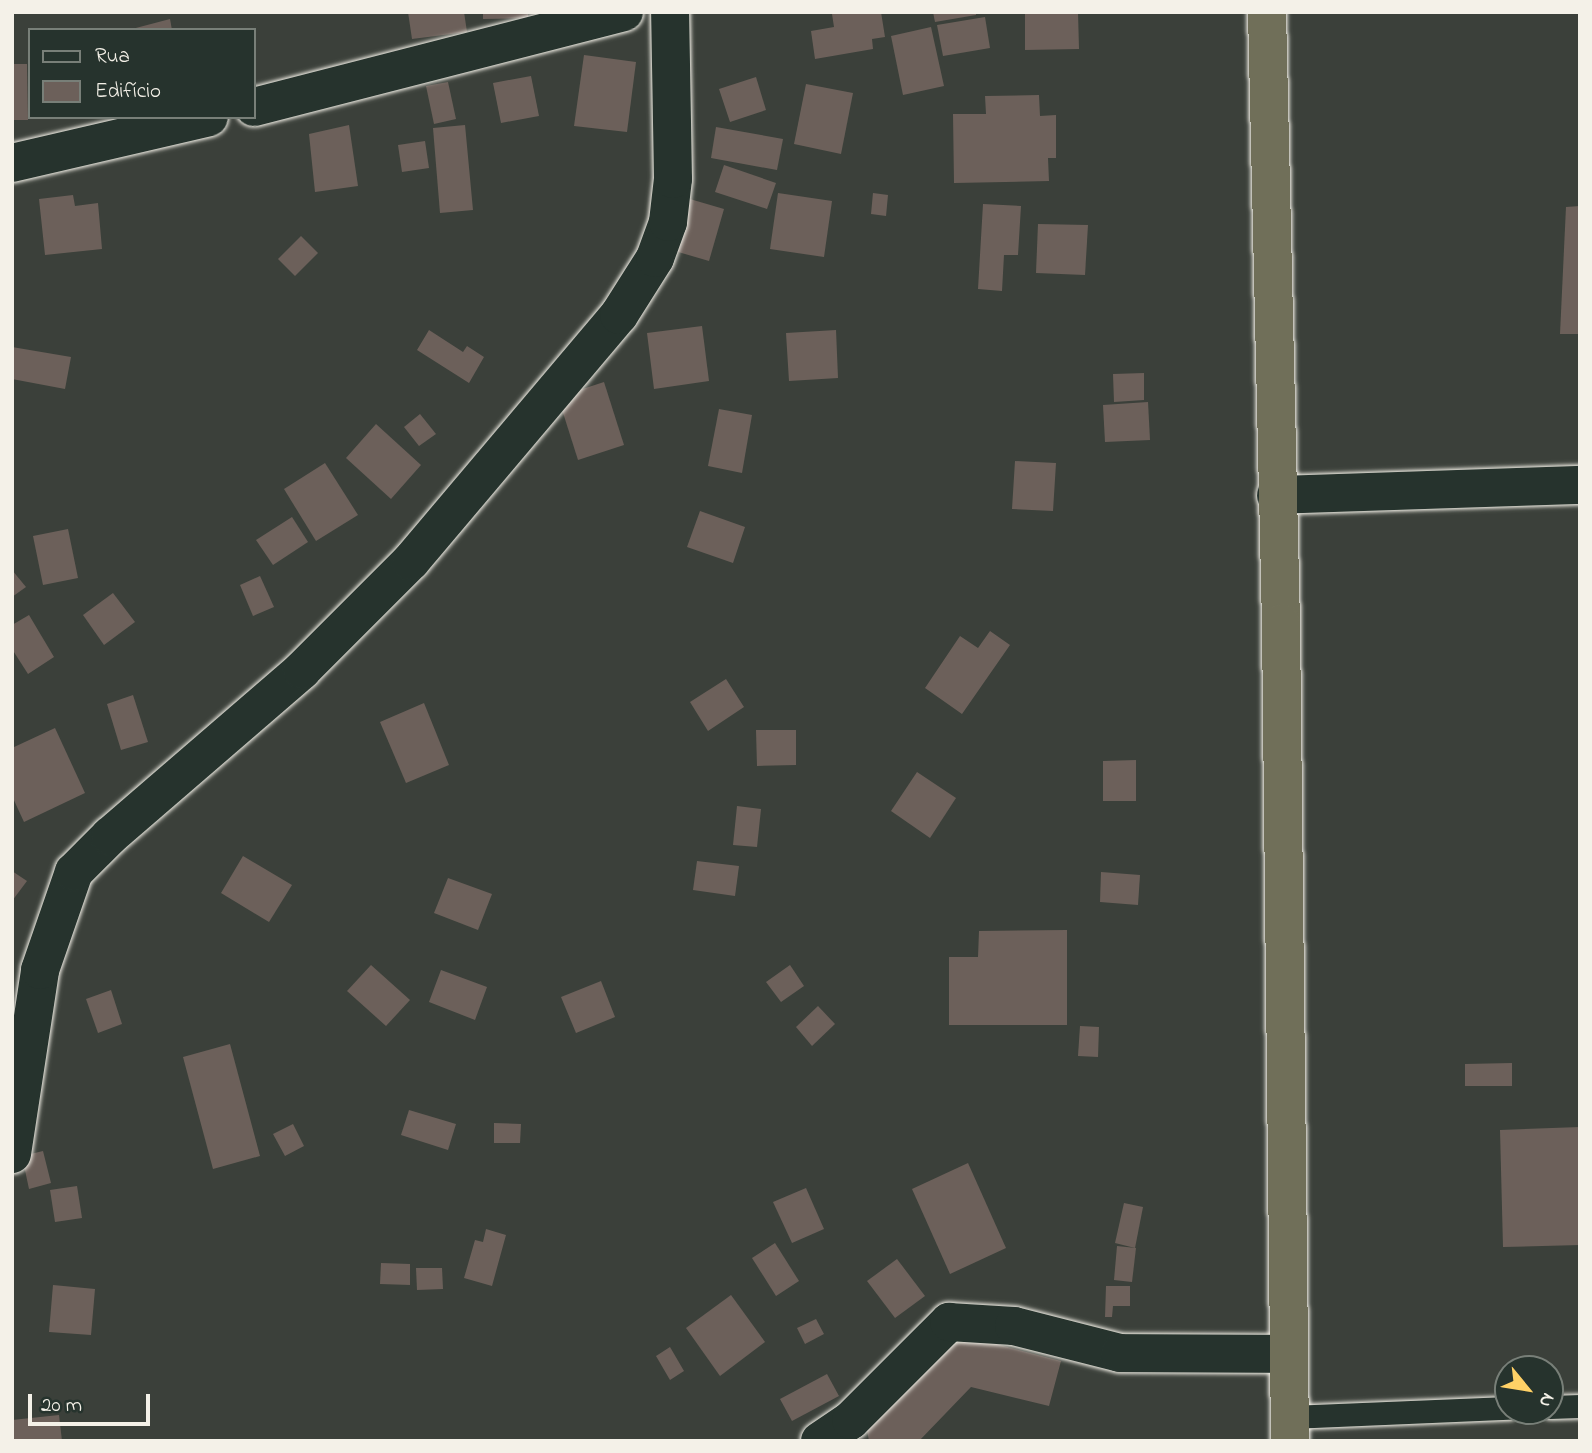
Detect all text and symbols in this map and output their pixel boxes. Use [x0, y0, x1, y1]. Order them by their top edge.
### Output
legend [28, 28, 256, 119]
text: Rua [95, 42, 130, 72]
text: Edifício [95, 77, 161, 107]
north arrow [1494, 1355, 1564, 1425]
scale bar [32, 1380, 154, 1424]
text: N [1531, 1387, 1561, 1412]
text: 20 m [41, 1391, 82, 1421]

